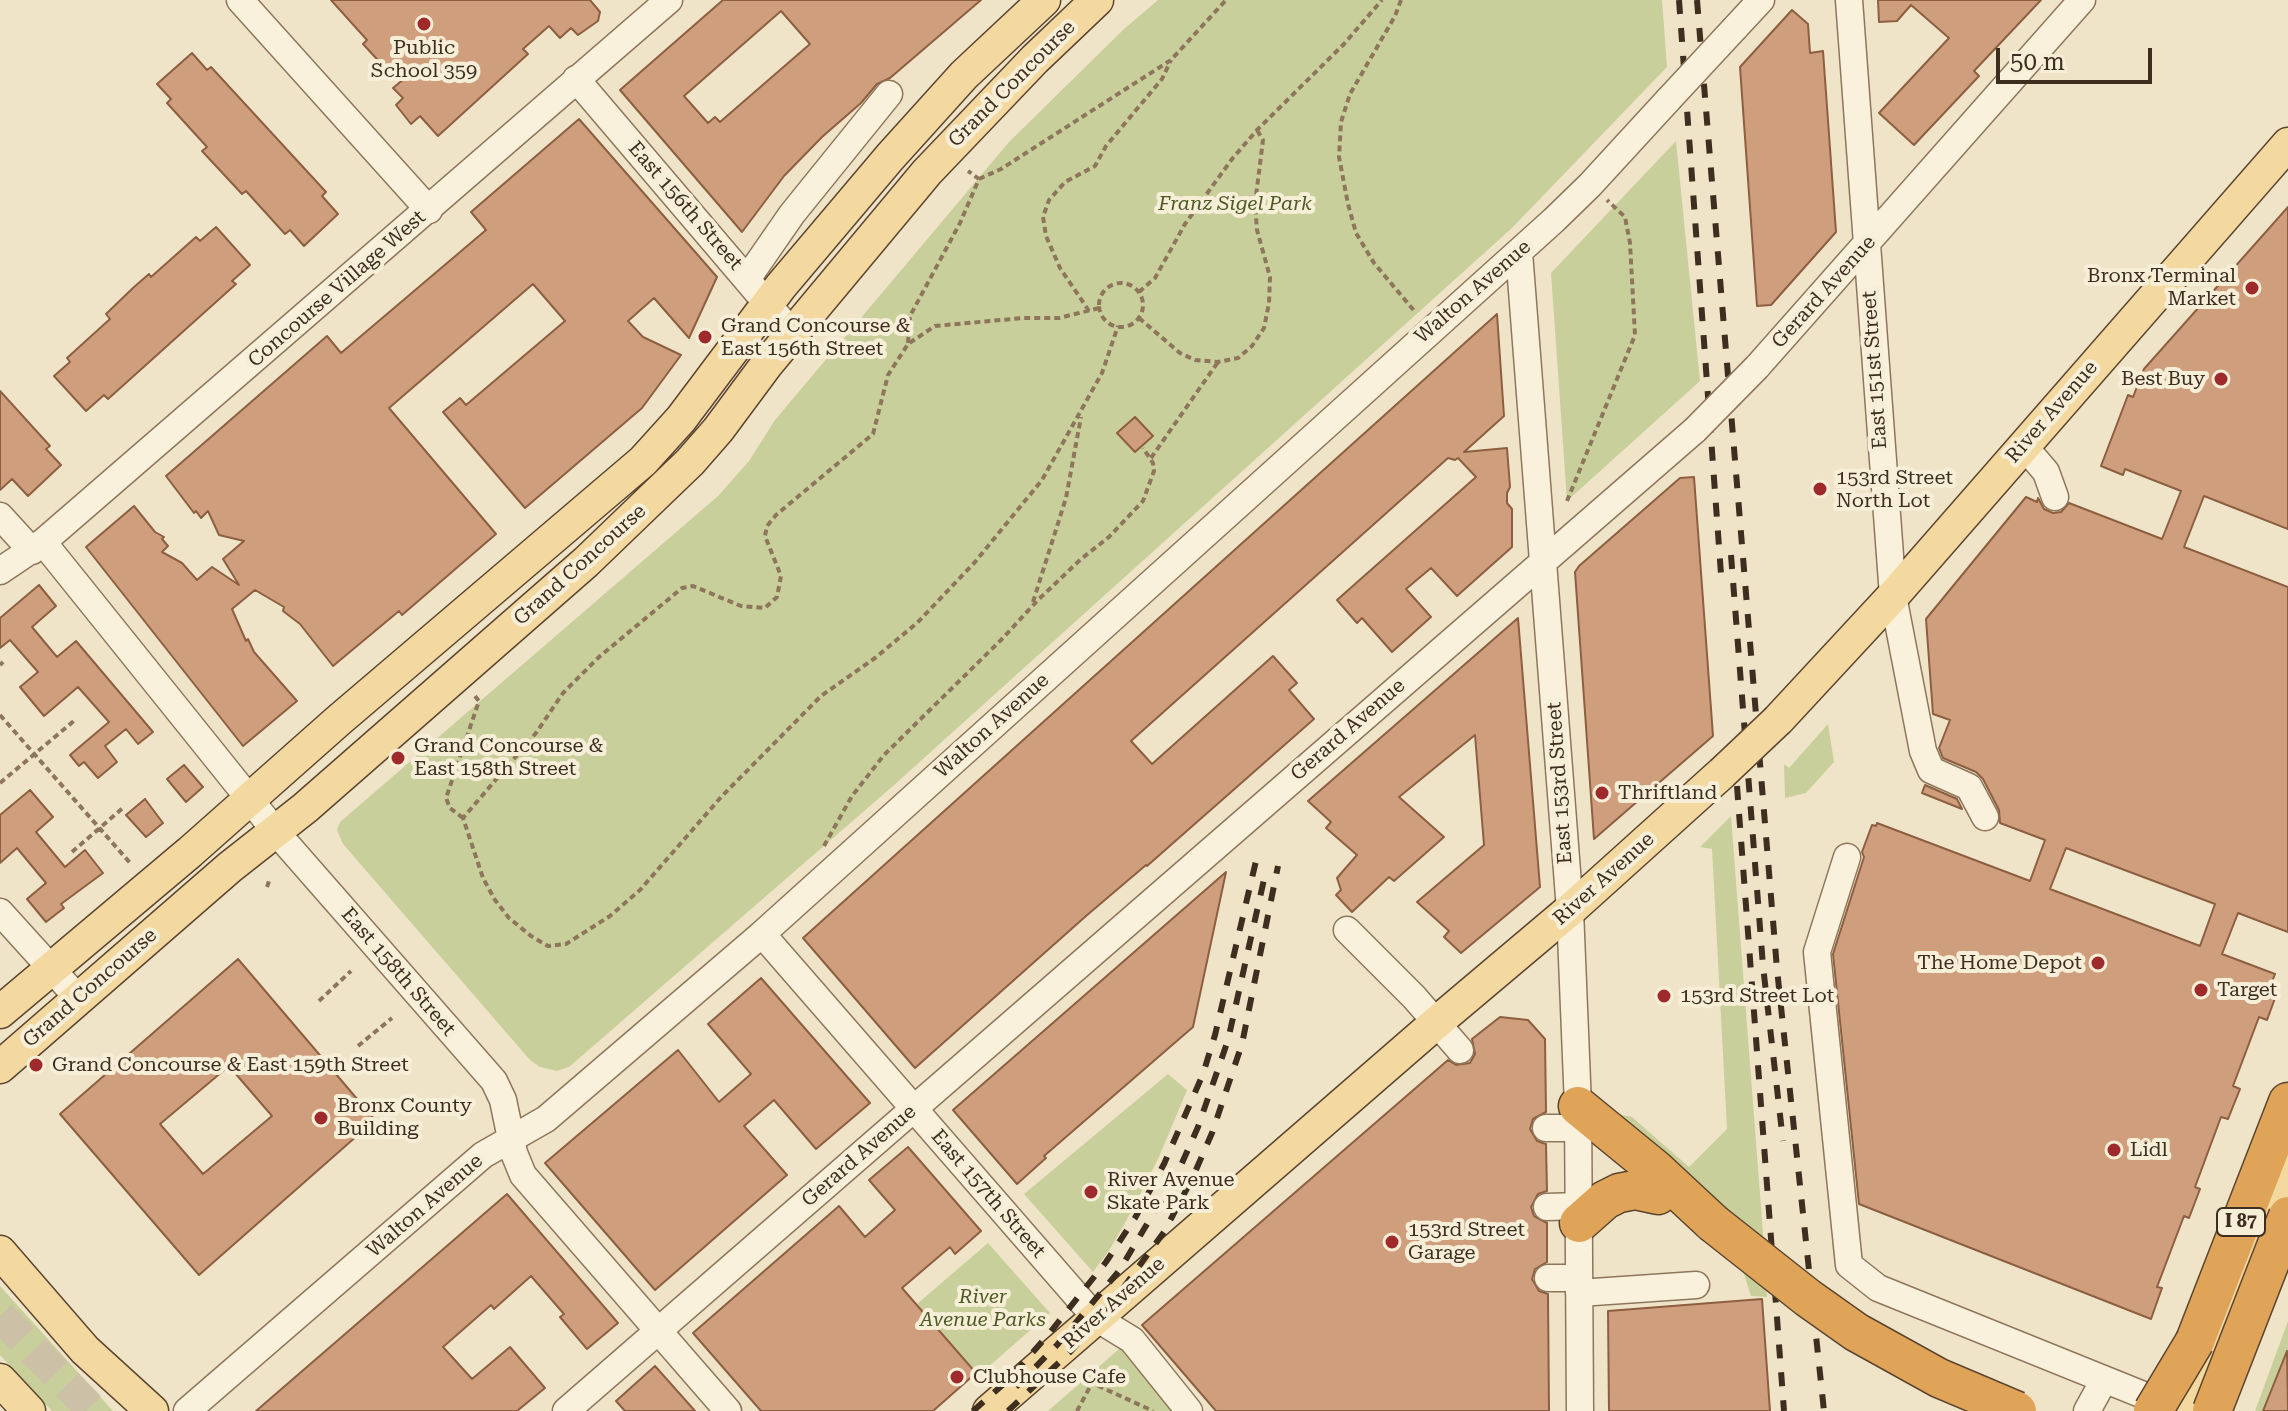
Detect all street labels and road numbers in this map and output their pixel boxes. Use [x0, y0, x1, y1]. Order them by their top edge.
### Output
street label: Grand Concourse [944, 16, 1080, 152]
street label: East 156th Street [623, 137, 747, 275]
street label: Concourse Village West [243, 205, 431, 373]
street label: Gerard Avenue [1767, 231, 1881, 353]
street label: Walton Avenue [1410, 235, 1536, 349]
street label: East 151st Street [1857, 290, 1893, 450]
street label: River Avenue [2001, 356, 2103, 468]
street label: Grand Concourse [509, 499, 651, 631]
street label: Walton Avenue [930, 668, 1054, 784]
street label: Gerard Avenue [1286, 674, 1410, 786]
street label: East 153rd Street [1542, 701, 1578, 865]
street label: River Avenue [1549, 827, 1659, 931]
street label: East 158th Street [336, 903, 460, 1041]
street label: Grand Concourse [18, 923, 162, 1053]
street label: Gerard Avenue [797, 1100, 921, 1212]
street label: East 157th Street [926, 1125, 1050, 1263]
street label: Walton Avenue [362, 1149, 488, 1263]
road number: I 87 [2217, 1208, 2265, 1236]
street label: River Avenue [1058, 1252, 1170, 1354]

